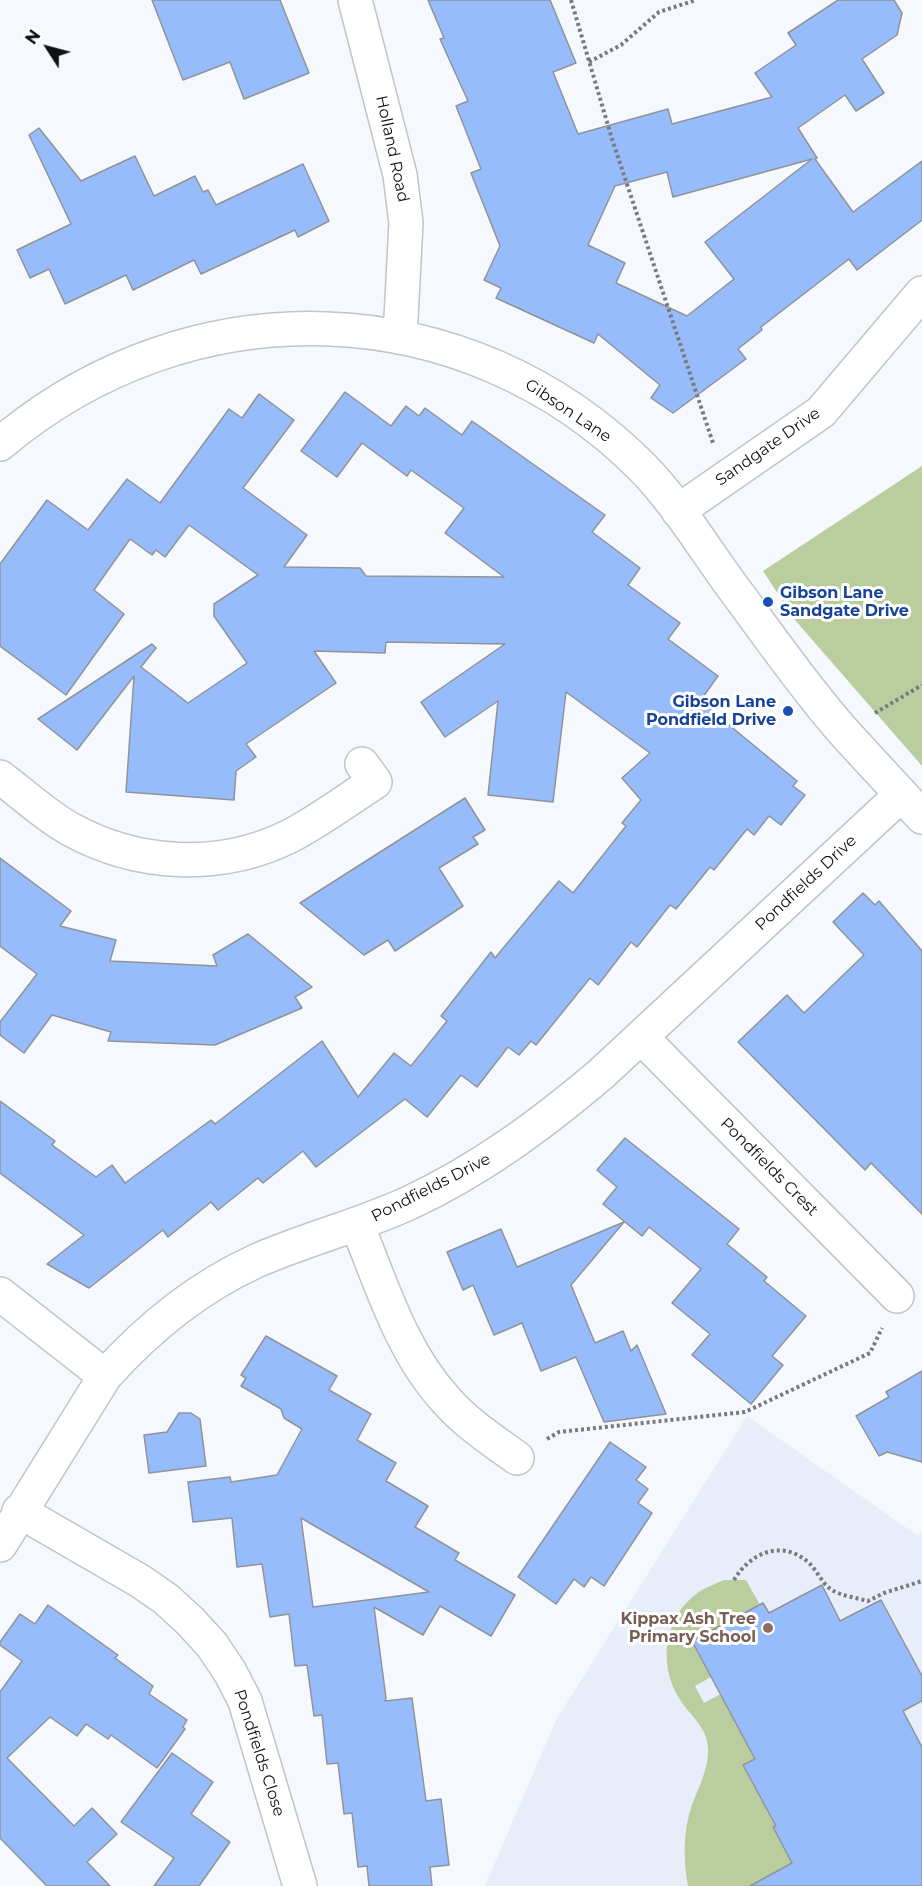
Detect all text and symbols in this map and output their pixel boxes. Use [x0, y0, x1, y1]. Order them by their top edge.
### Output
north arrow [18, 18, 78, 78]
text: N [22, 26, 45, 48]
street label: Holland Road [371, 94, 413, 204]
street label: Gibson Lane [521, 375, 615, 447]
street label: Sandgate Drive [712, 404, 824, 490]
place label: Gibson Lane Sandgate Drive [780, 583, 909, 621]
marker: Gibson Lane Sandgate Drive [761, 595, 775, 609]
place label: Gibson Lane Pondfield Drive [646, 692, 776, 730]
marker: Gibson Lane Pondfield Drive [781, 704, 795, 718]
street label: Pondfields Drive [751, 831, 861, 935]
street label: Pondfields Crest [716, 1114, 822, 1220]
street label: Pondfields Drive [368, 1150, 494, 1226]
place label: Kippax Ash Tree Primary School [621, 1609, 756, 1647]
marker: Kippax Ash Tree Primary School [761, 1621, 775, 1635]
street label: Pondfields Close [229, 1687, 289, 1819]

